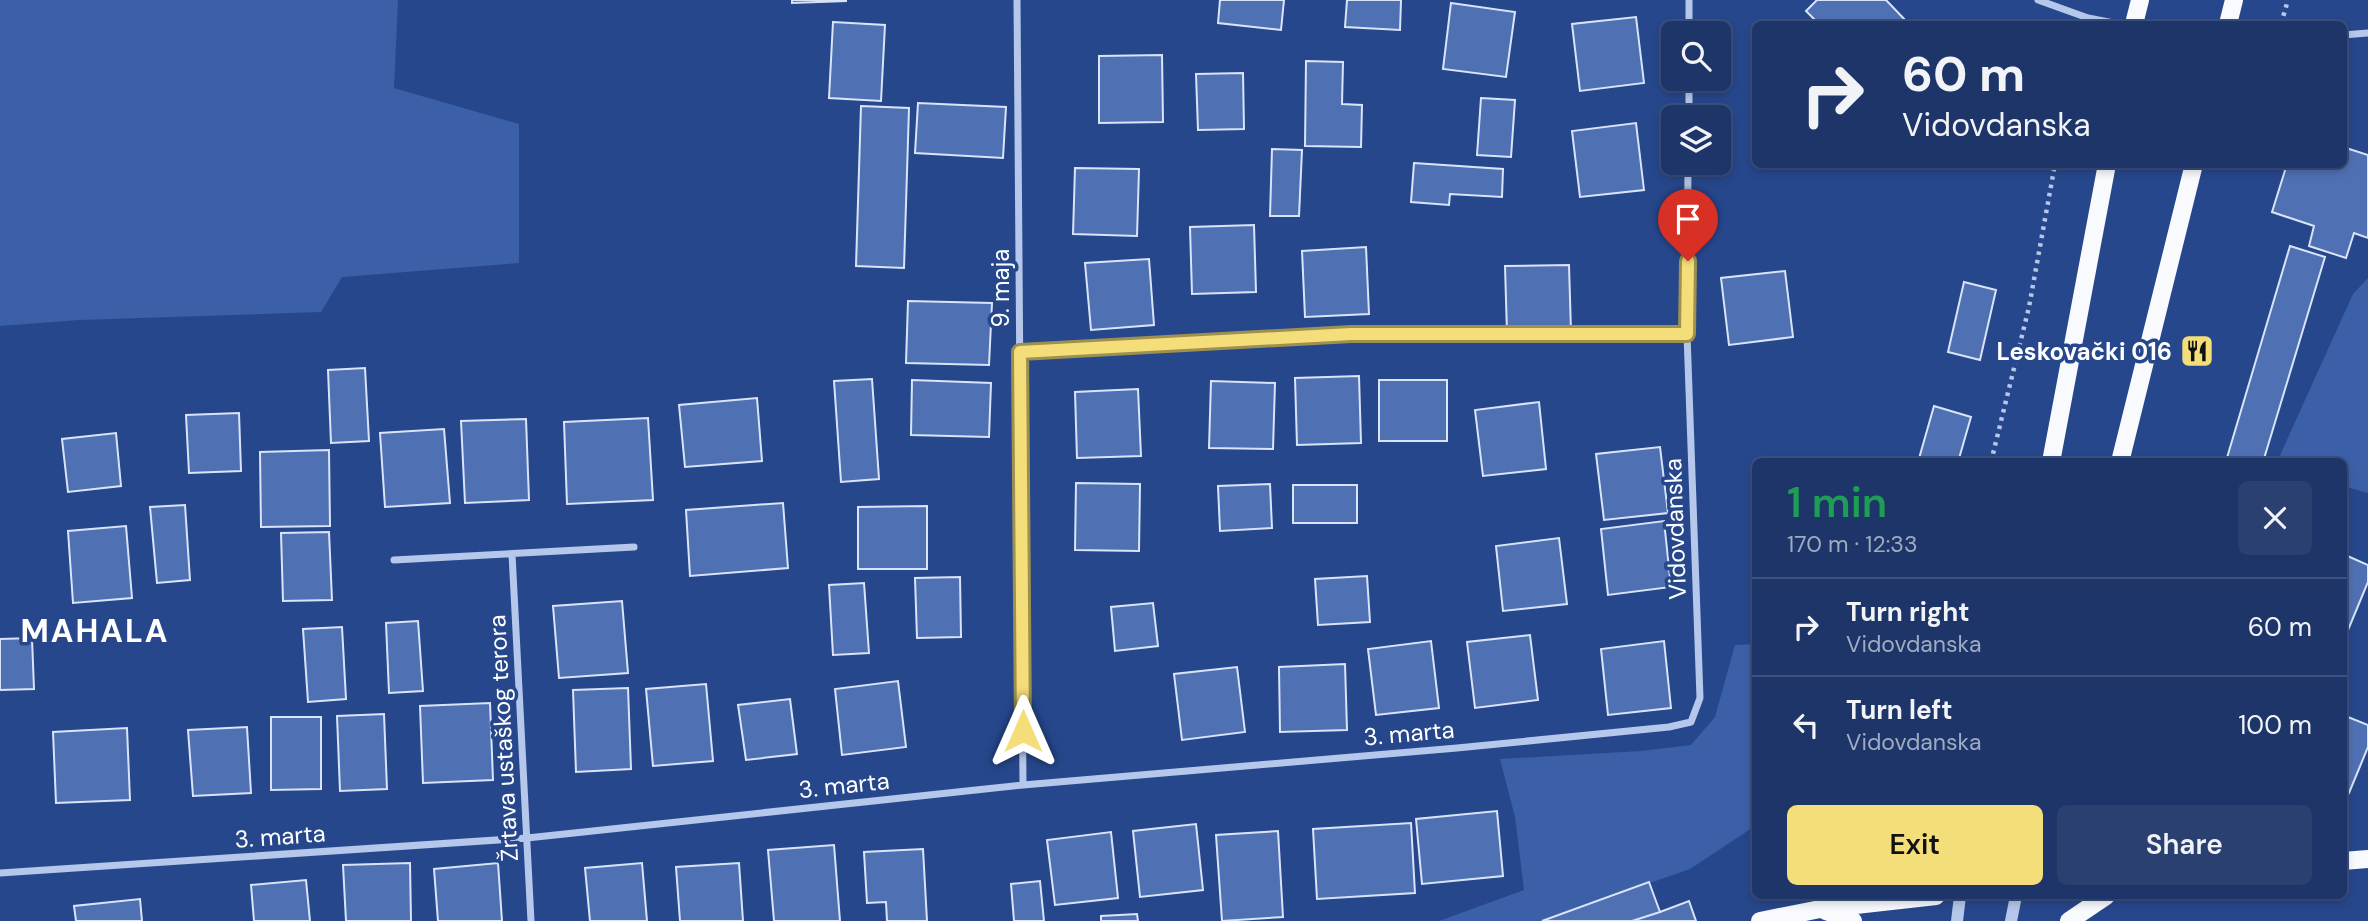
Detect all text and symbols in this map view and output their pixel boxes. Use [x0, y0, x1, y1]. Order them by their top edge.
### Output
map controls [1661, 21, 1731, 175]
button: search [1661, 21, 1731, 91]
text: 60 m [1902, 42, 2025, 106]
icon: right [1787, 49, 1878, 140]
text: Vidovdanska [1902, 104, 2091, 146]
button: layers [1661, 105, 1731, 175]
pin [1658, 189, 1718, 261]
icon: arrive [1669, 200, 1707, 238]
street label: 9. maja [985, 249, 1016, 327]
restaurant icon: Leskovački 016 [2178, 332, 2216, 370]
place label: Leskovački 016 [1997, 336, 2172, 367]
street label: Vidovdanska [1657, 458, 1693, 600]
text: 1 min [1787, 475, 1887, 530]
button: close [2238, 481, 2312, 555]
text: 170 m · 12:33 [1787, 529, 1918, 559]
text: Turn right [1846, 595, 1970, 629]
icon: right [1787, 608, 1825, 646]
district label: MAHALA [20, 610, 170, 652]
text: 60 m [2248, 610, 2312, 644]
street label: Žrtava ustaškog terora [481, 614, 525, 862]
text: Vidovdanska [1846, 629, 1982, 659]
text: Turn left [1846, 693, 1953, 727]
position arrow [986, 694, 1060, 768]
icon: left [1787, 706, 1825, 744]
text: 100 m [2238, 708, 2312, 742]
street label: 3. marta [1362, 714, 1456, 752]
text: Vidovdanska [1846, 727, 1982, 757]
street label: 3. marta [797, 765, 891, 805]
button: Exit [1787, 805, 2043, 885]
button: Share [2057, 805, 2312, 885]
street label: 3. marta [233, 817, 327, 855]

